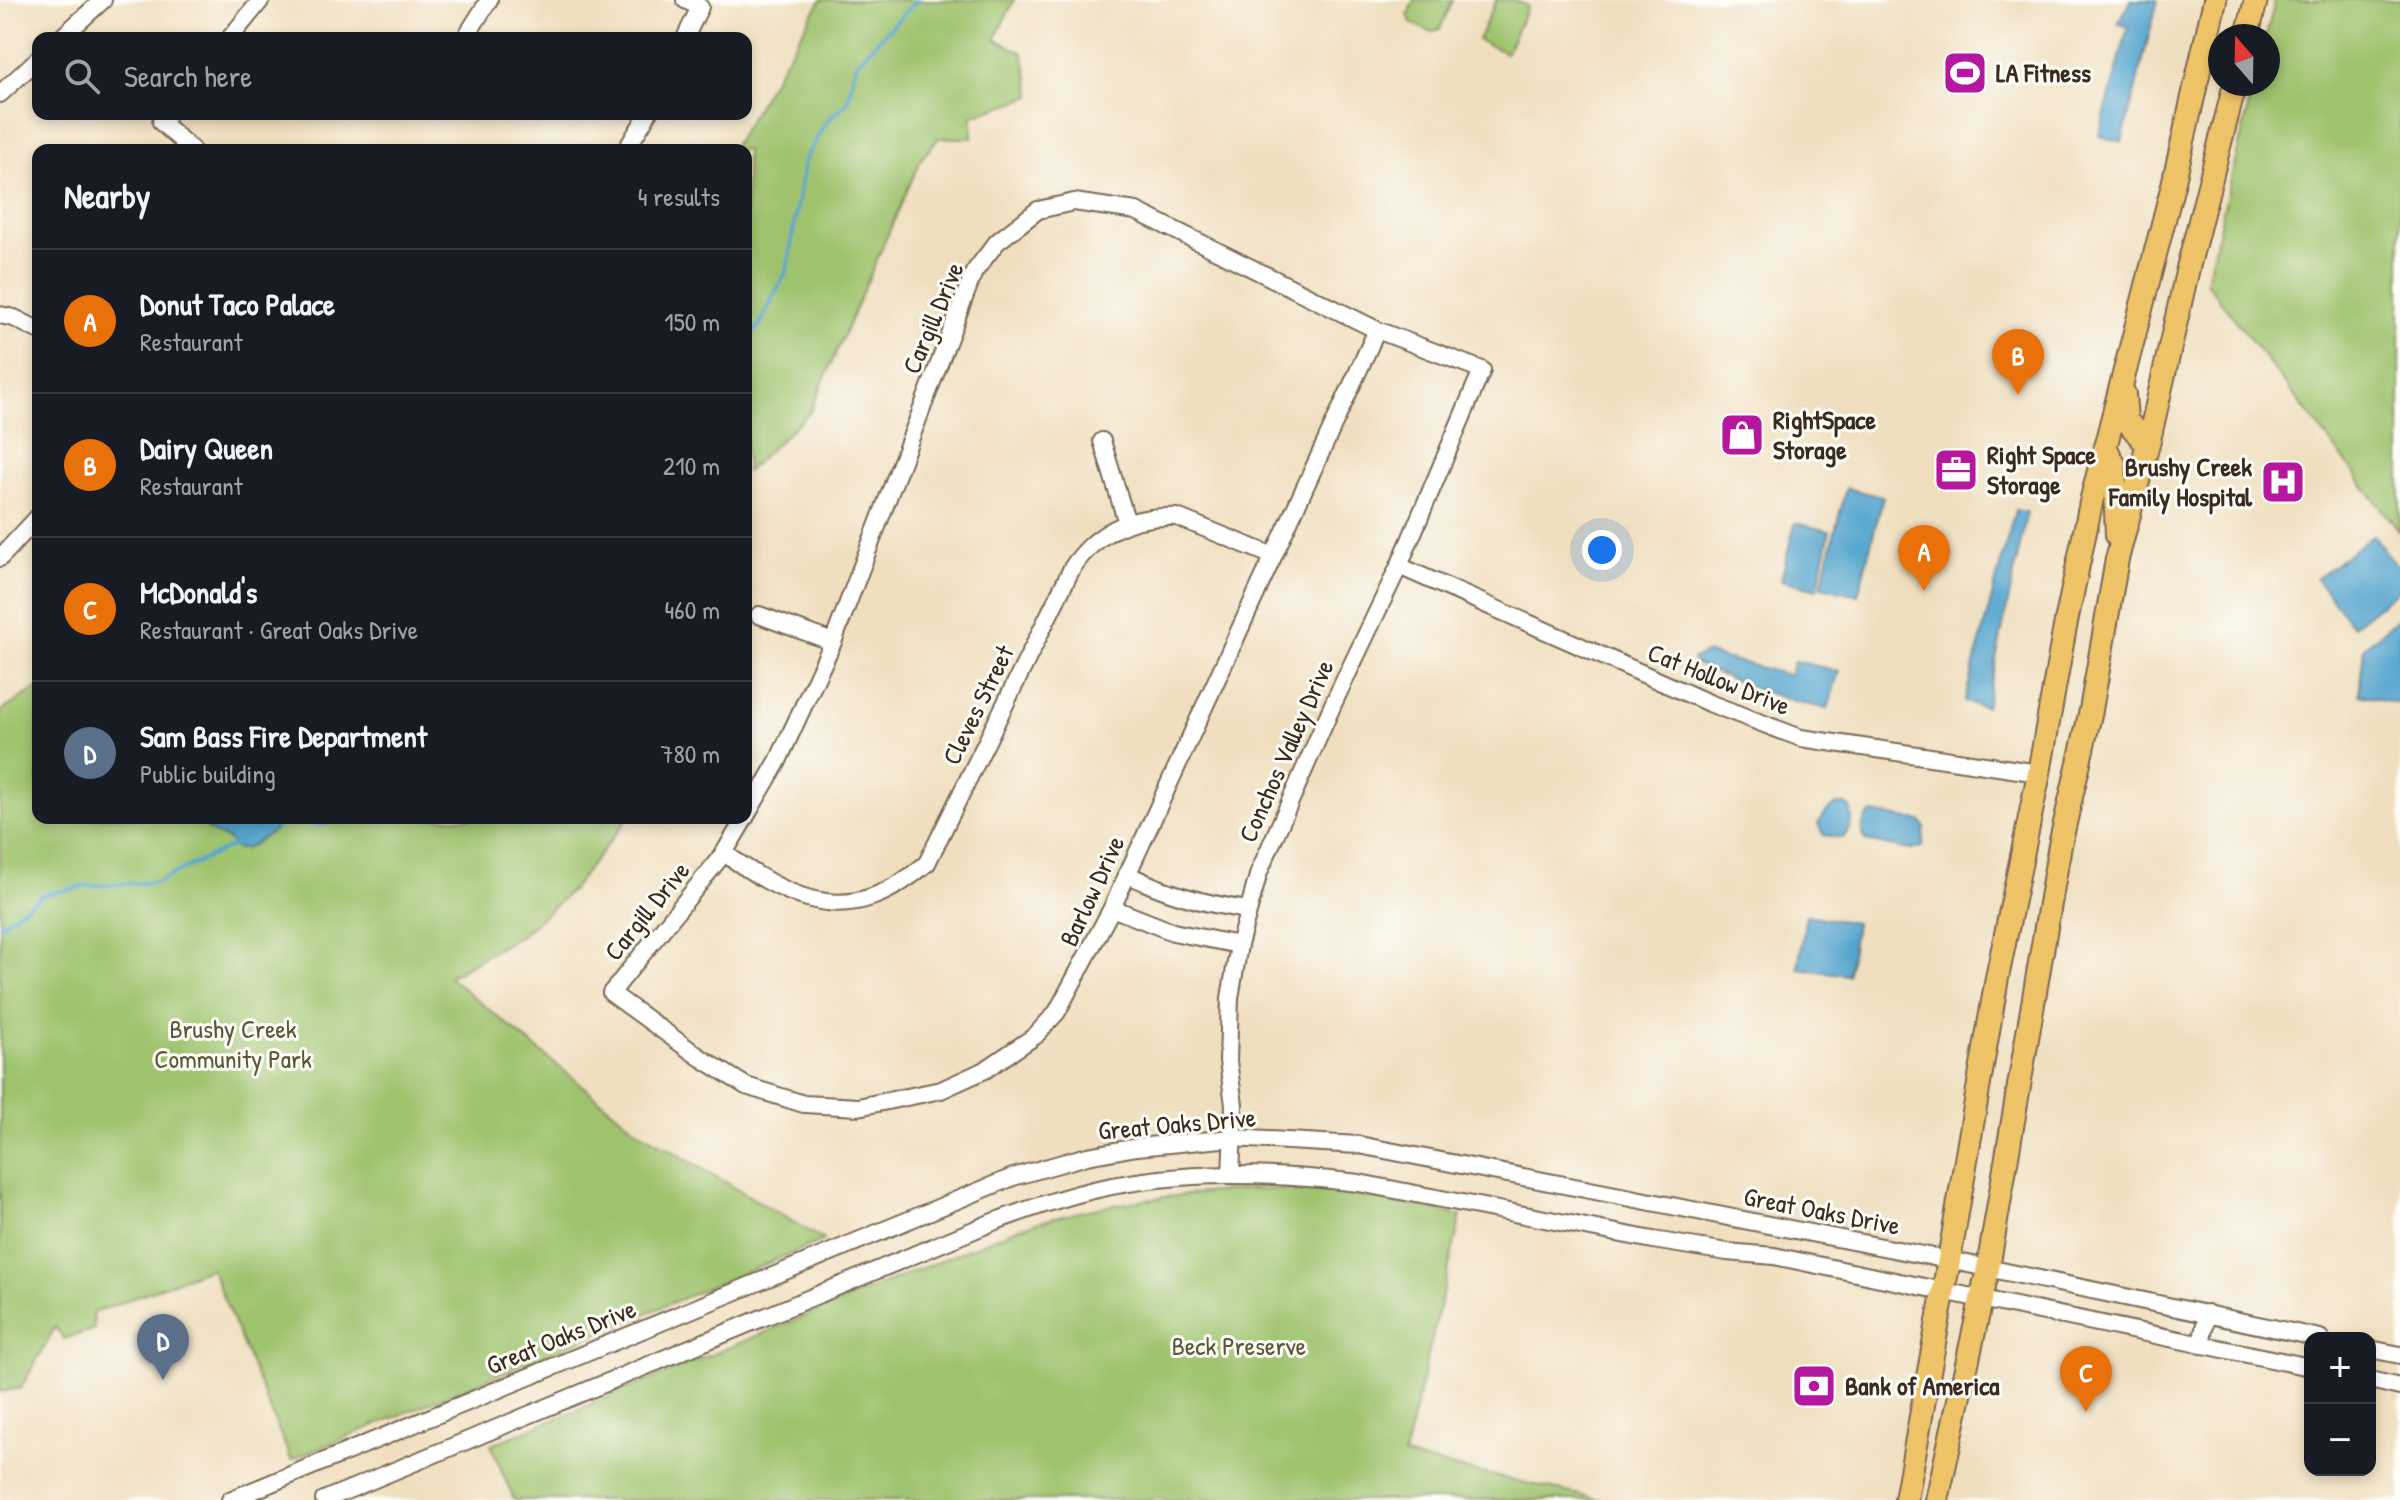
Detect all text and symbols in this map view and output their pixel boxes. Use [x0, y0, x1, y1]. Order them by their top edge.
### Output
north arrow [2208, 24, 2280, 96]
search box [32, 32, 752, 120]
sports icon: LA Fitness [1941, 49, 1989, 97]
icon: search [60, 54, 104, 98]
place label: LA Fitness [1996, 55, 2091, 90]
text: Search here [124, 56, 252, 96]
text: Nearby [64, 173, 150, 219]
text: 4 results [638, 179, 720, 214]
street label: Cargill Drive [893, 257, 972, 379]
text: Donut Taco Palace [140, 284, 335, 324]
text: A [84, 304, 96, 339]
text: 150 m [664, 304, 720, 339]
text: Restaurant [140, 324, 243, 359]
pin: B [1992, 329, 2044, 395]
place label: RightSpace Storage [1773, 402, 1876, 468]
shop icon: RightSpace Storage [1718, 411, 1766, 459]
text: Dairy Queen [140, 428, 273, 468]
place label: Right Space Storage [1987, 437, 2096, 503]
office icon: Right Space Storage [1932, 446, 1980, 494]
text: B [83, 448, 97, 483]
text: 210 m [663, 448, 720, 483]
place label: Brushy Creek Family Hospital [2108, 449, 2253, 515]
hospital icon: Brushy Creek Family Hospital [2259, 458, 2307, 506]
text: Restaurant [140, 468, 243, 503]
pin: A [1898, 525, 1950, 591]
your location [1582, 530, 1622, 570]
text: McDonald's [140, 572, 257, 612]
text: C [83, 592, 97, 627]
text: 460 m [665, 592, 720, 627]
text: Restaurant · Great Oaks Drive [140, 612, 418, 647]
street label: Cat Hollow Drive [1643, 634, 1796, 723]
street label: Cleves Street [934, 638, 1022, 770]
street label: Conchos Valley Drive [1230, 654, 1341, 848]
text: Sam Bass Fire Department [140, 716, 427, 756]
text: D [84, 736, 96, 771]
text: 780 m [661, 736, 720, 771]
text: Public building [140, 756, 276, 791]
street label: Barlow Drive [1051, 830, 1132, 952]
street label: Cargill Drive [596, 854, 697, 968]
park label: Brushy Creek Community Park [154, 1011, 312, 1076]
street label: Great Oaks Drive [1097, 1099, 1257, 1148]
street label: Great Oaks Drive [1741, 1178, 1903, 1243]
street label: Great Oaks Drive [481, 1291, 641, 1382]
pin: D [137, 1314, 189, 1380]
park label: Beck Preserve [1172, 1328, 1306, 1363]
map controls [2304, 1332, 2376, 1476]
button: + [2304, 1332, 2376, 1404]
pin: C [2060, 1346, 2112, 1412]
bank icon: Bank of America [1790, 1362, 1838, 1410]
place label: Bank of America [1845, 1368, 2000, 1403]
button: − [2304, 1404, 2376, 1476]

